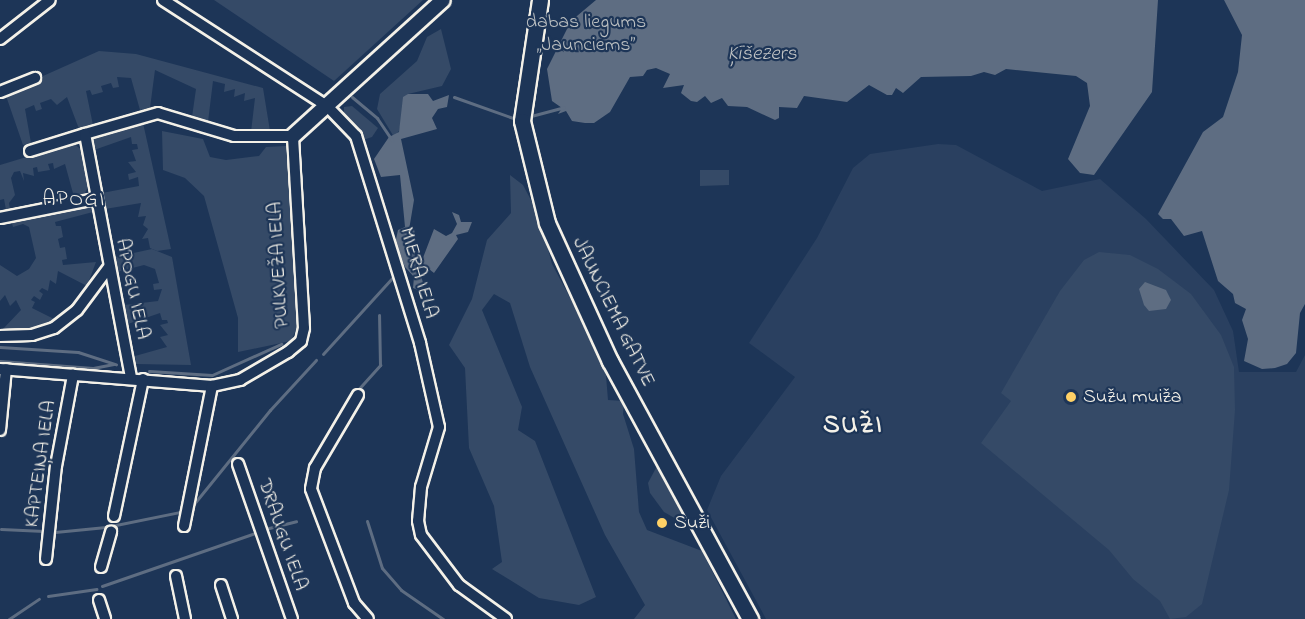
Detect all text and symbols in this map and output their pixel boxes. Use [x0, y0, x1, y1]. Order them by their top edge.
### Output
park label: dabas liegums „Jaunciems” [526, 11, 646, 58]
water label: Ķīšezers [727, 41, 797, 67]
district label: APOGI [42, 187, 106, 213]
street label: PULKVEŽA IELA [264, 201, 294, 329]
street label: MIERA IELA [394, 225, 442, 321]
street label: JAUNCIEMA GATVE [566, 233, 660, 391]
street label: APOGU IELA [110, 236, 154, 342]
place label: Sužu muiža [1083, 385, 1182, 409]
marker: Sužu muiža [1064, 390, 1078, 404]
street label: KAPTEIŅA IELA [20, 399, 62, 529]
district label: SUŽI [823, 411, 883, 443]
street label: DRAUGU IELA [252, 476, 312, 594]
place label: Suži [674, 511, 710, 535]
marker: Suži [655, 516, 669, 530]

